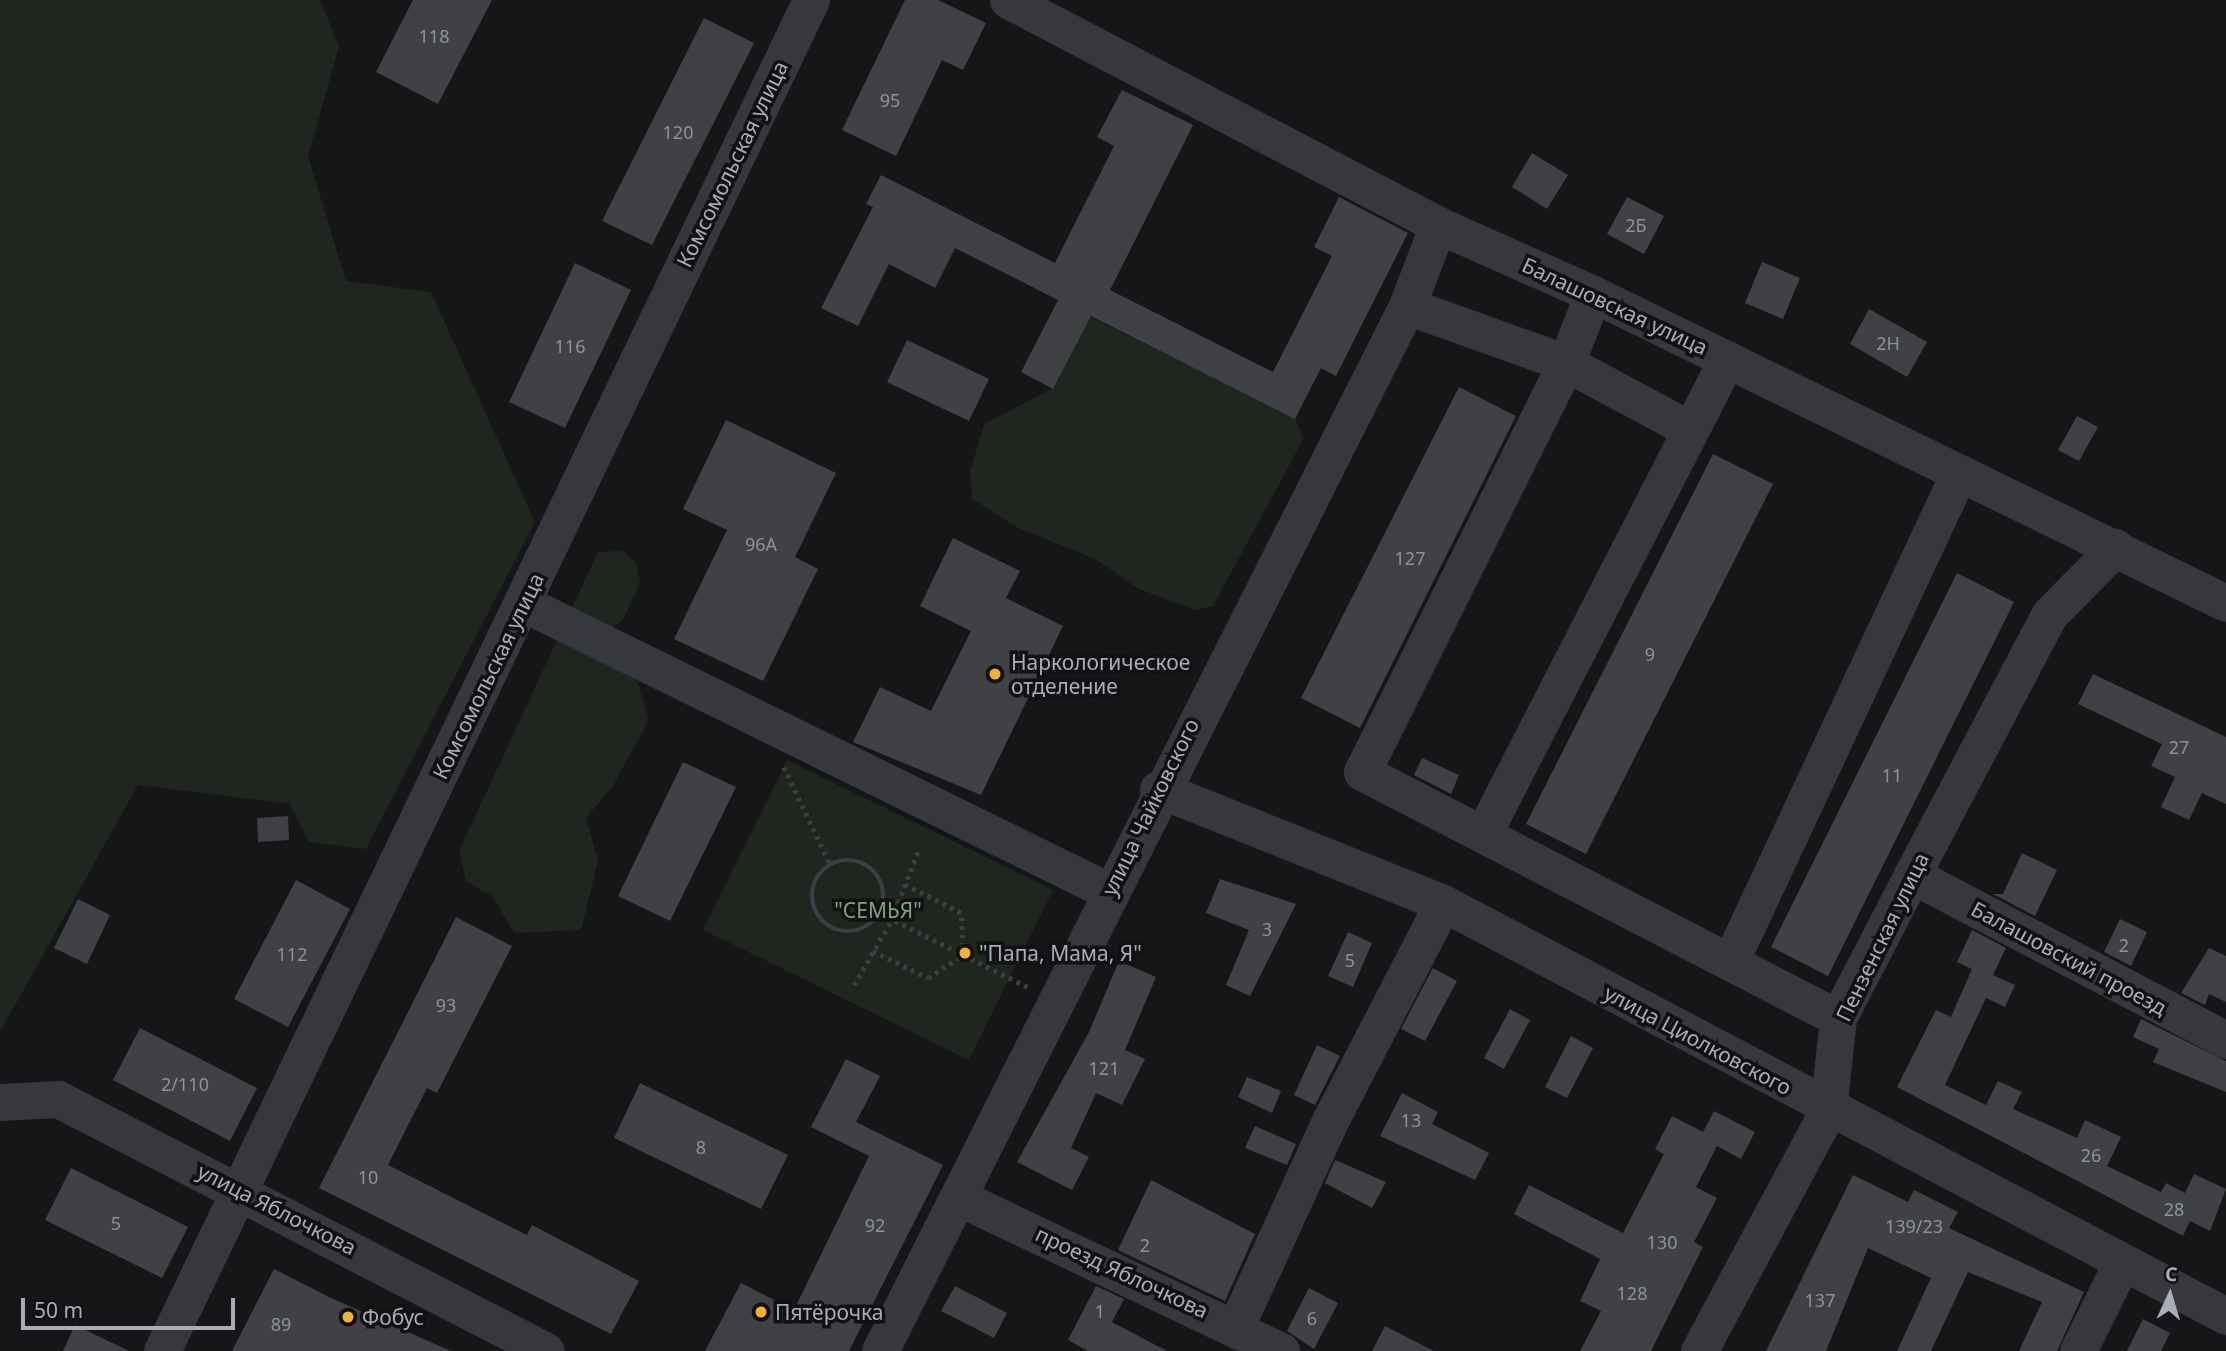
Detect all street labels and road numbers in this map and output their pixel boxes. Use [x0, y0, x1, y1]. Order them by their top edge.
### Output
street label: Комсомольская улица [671, 57, 793, 271]
street label: Балашовская улица [1518, 252, 1712, 360]
street label: Комсомольская улица [427, 569, 549, 783]
street label: улица Чайковского [1096, 714, 1204, 900]
street label: Пензенская улица [1830, 849, 1934, 1025]
street label: Балашовский проезд [1967, 896, 2171, 1020]
street label: улица Циолковского [1600, 980, 1796, 1100]
street label: улица Яблочкова [193, 1158, 361, 1260]
street label: проезд Яблочкова [1032, 1221, 1212, 1323]

